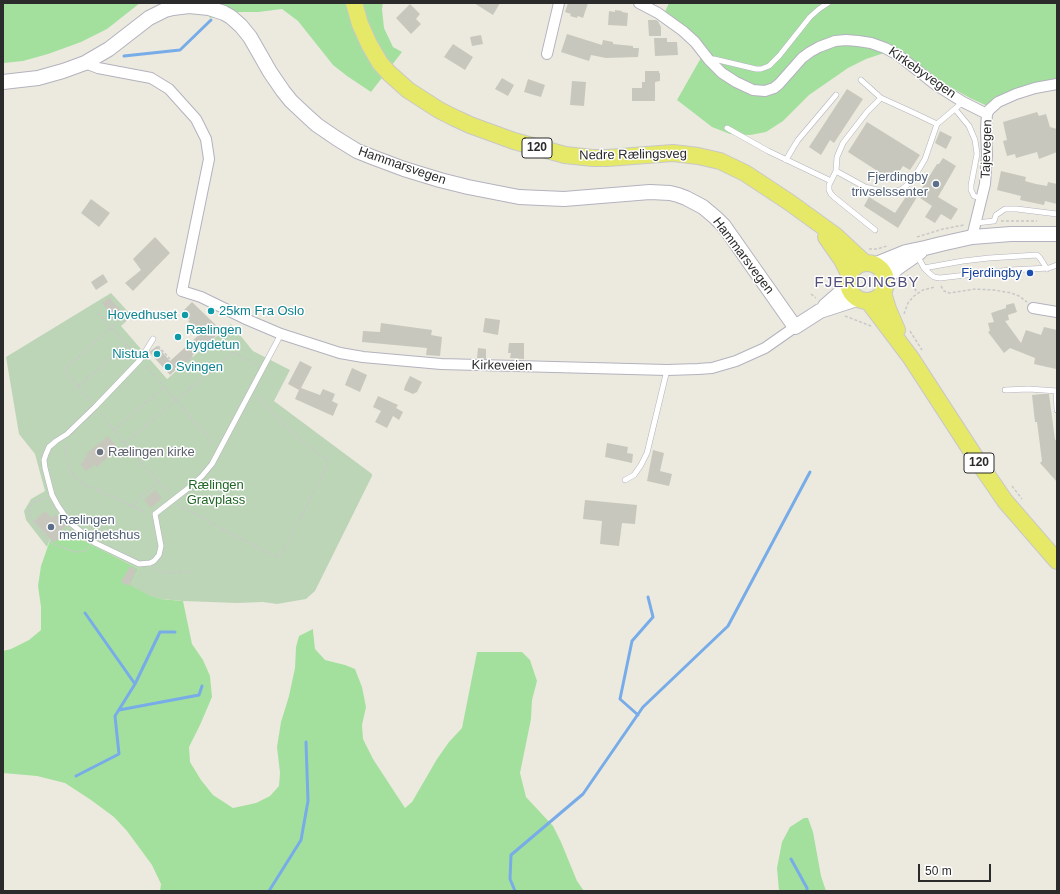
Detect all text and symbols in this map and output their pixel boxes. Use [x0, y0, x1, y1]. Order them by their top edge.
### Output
street label: Kirkebyvegen [885, 44, 959, 102]
street label: Tajevegen [978, 119, 996, 179]
road number: 120 [522, 138, 552, 158]
street label: Hammarsvegen [356, 144, 448, 188]
street label: Nedre Rælingsveg [579, 146, 687, 164]
place label: Fjerdingby trivselssenter [851, 169, 928, 200]
marker: Fjerdingby trivselssenter [931, 179, 941, 189]
street label: Hammarsvegen [709, 215, 777, 297]
place label: Fjerdingby [961, 265, 1022, 281]
marker: Fjerdingby [1025, 268, 1035, 278]
district label: FJERDINGBY [814, 274, 920, 292]
place label: 25km Fra Oslo [219, 303, 304, 319]
marker: 25km Fra Oslo [206, 306, 216, 316]
place label: Hovedhuset [108, 307, 177, 323]
marker: Hovedhuset [180, 310, 190, 320]
place label: Rælingen bygdetun [186, 322, 242, 353]
marker: Rælingen bygdetun [173, 332, 183, 342]
place label: Nistua [112, 346, 149, 362]
marker: Nistua [152, 349, 162, 359]
street label: Kirkeveien [472, 358, 532, 374]
place label: Svingen [176, 359, 223, 375]
marker: Svingen [163, 362, 173, 372]
place label: Rælingen kirke [108, 444, 195, 460]
marker: Rælingen kirke [95, 447, 105, 457]
road number: 120 [964, 453, 994, 473]
park label: Rælingen Gravplass [187, 477, 245, 508]
place label: Rælingen menighetshus [59, 512, 140, 543]
marker: Rælingen menighetshus [46, 522, 56, 532]
scale bar [920, 856, 993, 882]
text: 50 m [925, 864, 952, 878]

